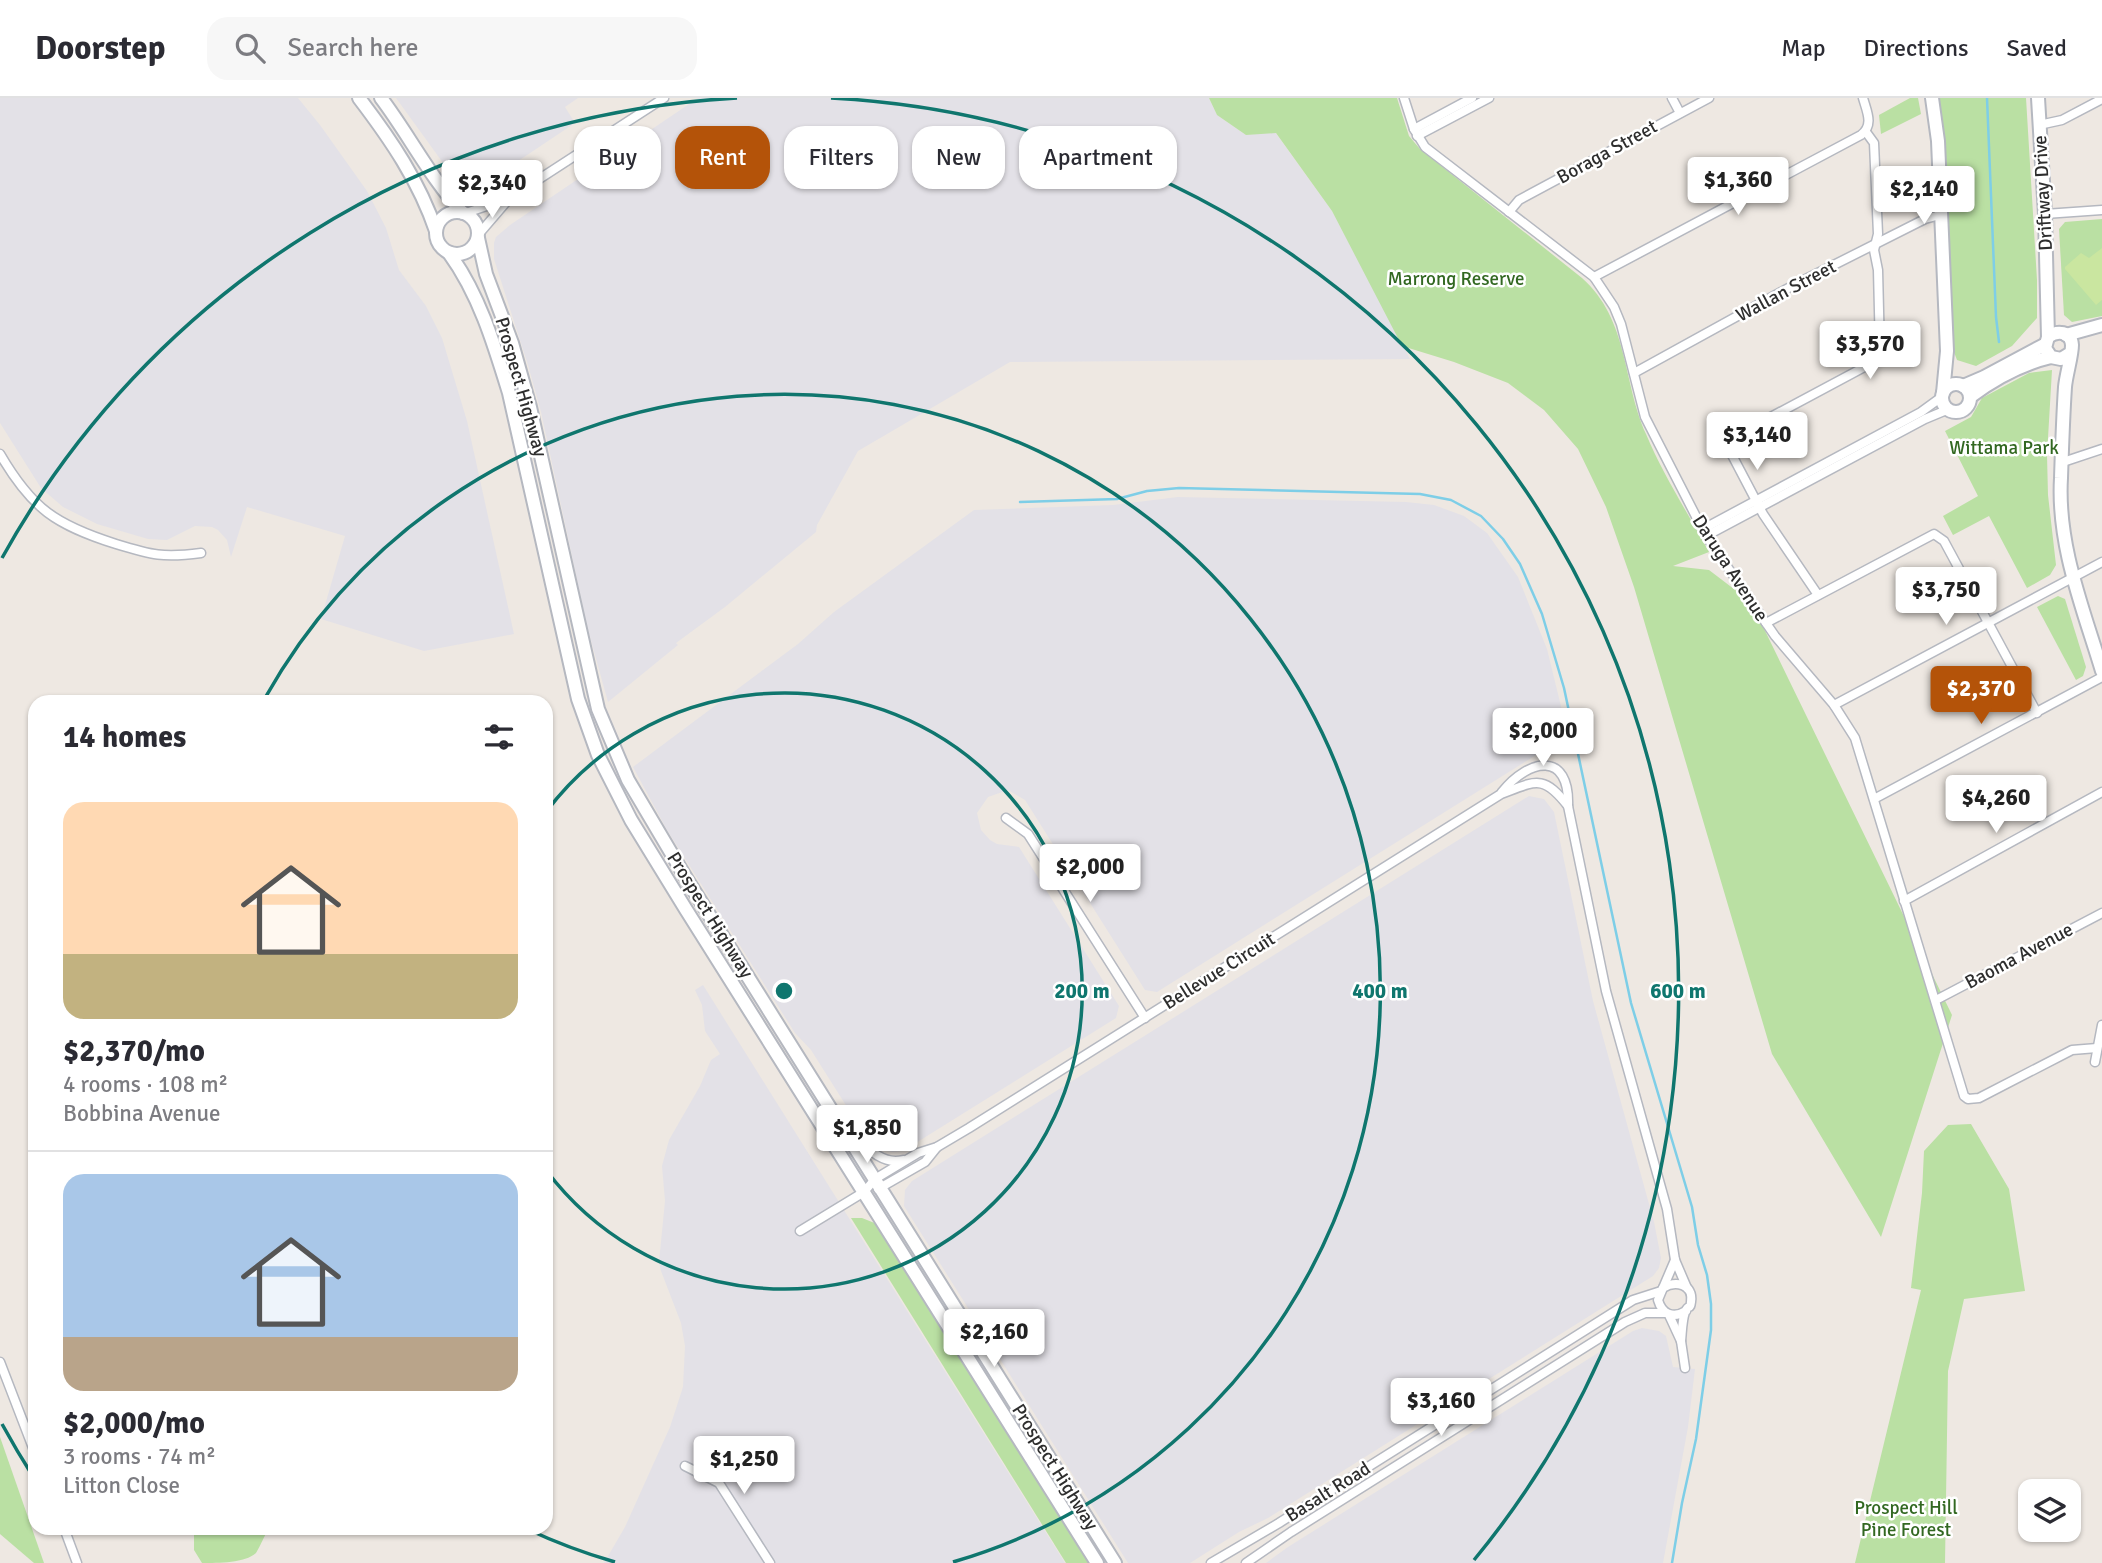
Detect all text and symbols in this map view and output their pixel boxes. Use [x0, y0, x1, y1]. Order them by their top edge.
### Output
search box [207, 17, 697, 80]
text: Doorstep [35, 28, 165, 69]
icon: search [231, 29, 269, 67]
text: Search here [287, 32, 419, 64]
text: Map [1781, 33, 1826, 63]
text: Directions [1864, 33, 1969, 63]
text: Saved [2007, 33, 2067, 63]
street label: Boraga Street [1553, 114, 1662, 189]
chip: Buy [574, 126, 661, 189]
chip: Rent [675, 126, 770, 189]
chip: Filters [784, 126, 898, 189]
chip: New [912, 126, 1005, 189]
chip: Apartment [1019, 126, 1177, 189]
street label: Driftway Drive [2028, 135, 2058, 251]
pin: $1,360 [1681, 158, 1795, 217]
pin: $2,340 [435, 160, 549, 220]
text: $1,360 [1704, 165, 1772, 194]
pin: $2,140 [1867, 166, 1981, 226]
text: $2,340 [458, 168, 526, 197]
text: $2,140 [1890, 174, 1958, 203]
street label: Wallan Street [1732, 254, 1840, 327]
park label: Marrong Reserve [1388, 267, 1525, 291]
street label: Prospect Highway [490, 314, 552, 460]
pin: $3,570 [1813, 322, 1927, 381]
text: $3,570 [1836, 329, 1904, 358]
pin: $3,140 [1700, 412, 1814, 472]
text: $3,140 [1723, 420, 1791, 449]
park label: Wittama Park [1949, 436, 2059, 460]
street label: Daruga Avenue [1687, 510, 1773, 626]
pin: $3,750 [1889, 568, 2003, 627]
text: $3,750 [1912, 575, 1980, 604]
pin: $2,370 [1924, 666, 2038, 726]
text: $2,370 [1947, 674, 2015, 703]
pin: $2,000 [1486, 708, 1600, 768]
text: $2,000 [1509, 716, 1577, 745]
icon: filters [480, 718, 518, 756]
text: 14 homes [63, 719, 186, 756]
pin: $4,260 [1939, 776, 2053, 835]
text: $4,260 [1962, 783, 2030, 812]
pin: $2,000 [1033, 844, 1147, 904]
icon: home [228, 847, 354, 973]
street label: Prospect Highway [662, 847, 759, 983]
text: $2,000 [1056, 852, 1124, 881]
street label: Baoma Avenue [1961, 917, 2077, 995]
street label: Bellevue Circuit [1158, 927, 1280, 1015]
text: 200 m [1054, 978, 1110, 1004]
text: 400 m [1352, 978, 1408, 1004]
text: 600 m [1650, 978, 1706, 1004]
centre of rings [772, 979, 796, 1003]
text: $2,370/mo [63, 1033, 205, 1070]
text: 4 rooms · 108 m² [63, 1070, 228, 1099]
text: Bobbina Avenue [63, 1099, 221, 1128]
pin: $1,850 [810, 1105, 924, 1165]
text: $1,850 [833, 1113, 901, 1142]
icon: home [228, 1219, 354, 1345]
pin: $2,160 [937, 1310, 1051, 1369]
text: $2,160 [960, 1317, 1028, 1346]
pin: $3,160 [1384, 1378, 1498, 1438]
text: $3,160 [1407, 1386, 1475, 1415]
street label: Prospect Highway [1007, 1399, 1104, 1535]
text: $2,000/mo [63, 1405, 205, 1442]
pin: $1,250 [687, 1436, 801, 1496]
text: 3 rooms · 74 m² [63, 1442, 216, 1471]
text: $1,250 [710, 1444, 778, 1473]
street label: Basalt Road [1281, 1456, 1375, 1528]
text: Litton Close [63, 1471, 180, 1500]
map controls [2018, 1479, 2081, 1542]
button: layers [2018, 1479, 2081, 1542]
park label: Prospect Hill Pine Forest [1854, 1496, 1958, 1542]

